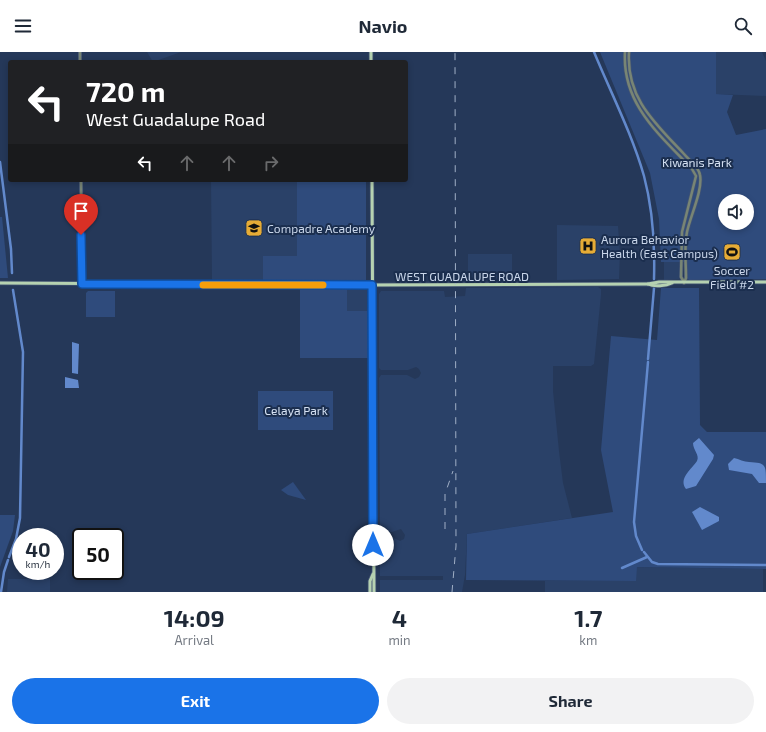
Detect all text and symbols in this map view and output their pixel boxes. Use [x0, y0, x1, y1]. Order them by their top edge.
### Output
icon: menu [12, 15, 34, 37]
text: Navio [359, 15, 407, 37]
icon: search [732, 15, 754, 37]
text: 720 m [86, 74, 165, 108]
icon: left [20, 76, 72, 128]
text: West Guadalupe Road [86, 108, 265, 130]
icon: left [134, 152, 156, 174]
icon: ahead [176, 152, 198, 174]
icon: ahead [218, 152, 240, 174]
icon: right [260, 152, 282, 174]
park label: Kiwanis Park [662, 155, 732, 169]
pin [64, 194, 98, 235]
map controls [718, 194, 754, 230]
button: sound [718, 194, 754, 230]
icon: arrive [70, 200, 92, 222]
school or university icon: Compadre Academy [244, 218, 264, 238]
place label: Compadre Academy [267, 221, 376, 235]
place label: Aurora Behavior Health (East Campus) [601, 232, 718, 260]
hospital icon: Aurora Behavior Health (East Campus) [578, 236, 598, 256]
sports icon: Soccer Field #2 [722, 242, 742, 262]
place label: Soccer Field #2 [710, 263, 754, 291]
street label: WEST GUADALUPE ROAD [395, 269, 529, 283]
park label: Celaya Park [264, 403, 328, 417]
position arrow [352, 524, 394, 566]
speed limit sign: 50 [72, 528, 124, 580]
text: 40 [25, 537, 51, 561]
text: km/h [26, 558, 50, 570]
text: 14:09 [164, 603, 225, 632]
text: 4 [392, 603, 407, 632]
text: 1.7 [574, 603, 602, 632]
text: Arrival [174, 632, 214, 648]
text: min [388, 632, 411, 648]
text: km [579, 632, 597, 648]
button: Exit [12, 678, 379, 724]
button: Share [387, 678, 754, 724]

